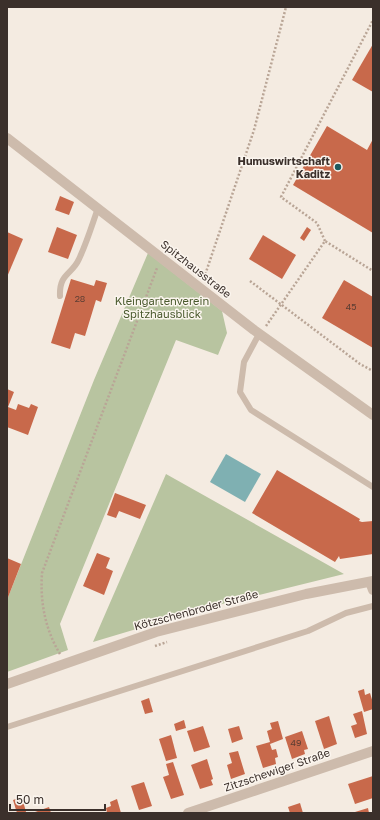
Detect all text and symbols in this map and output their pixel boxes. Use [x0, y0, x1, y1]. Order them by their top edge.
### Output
place label: Humuswirtschaft Kaditz [238, 154, 331, 180]
marker: Humuswirtschaft Kaditz [333, 162, 343, 172]
street label: Spitzhausstraße [158, 237, 234, 300]
house number: 28 [75, 293, 85, 304]
park label: Kleingartenverein Spitzhausblick [115, 294, 209, 320]
house number: 45 [346, 301, 356, 312]
street label: Kötzschenbroder Straße [132, 587, 259, 632]
house number: 49 [291, 737, 301, 748]
street label: Zitzschewiger Straße [222, 745, 331, 794]
scale bar [10, 786, 105, 812]
text: 50 m [16, 792, 44, 807]

